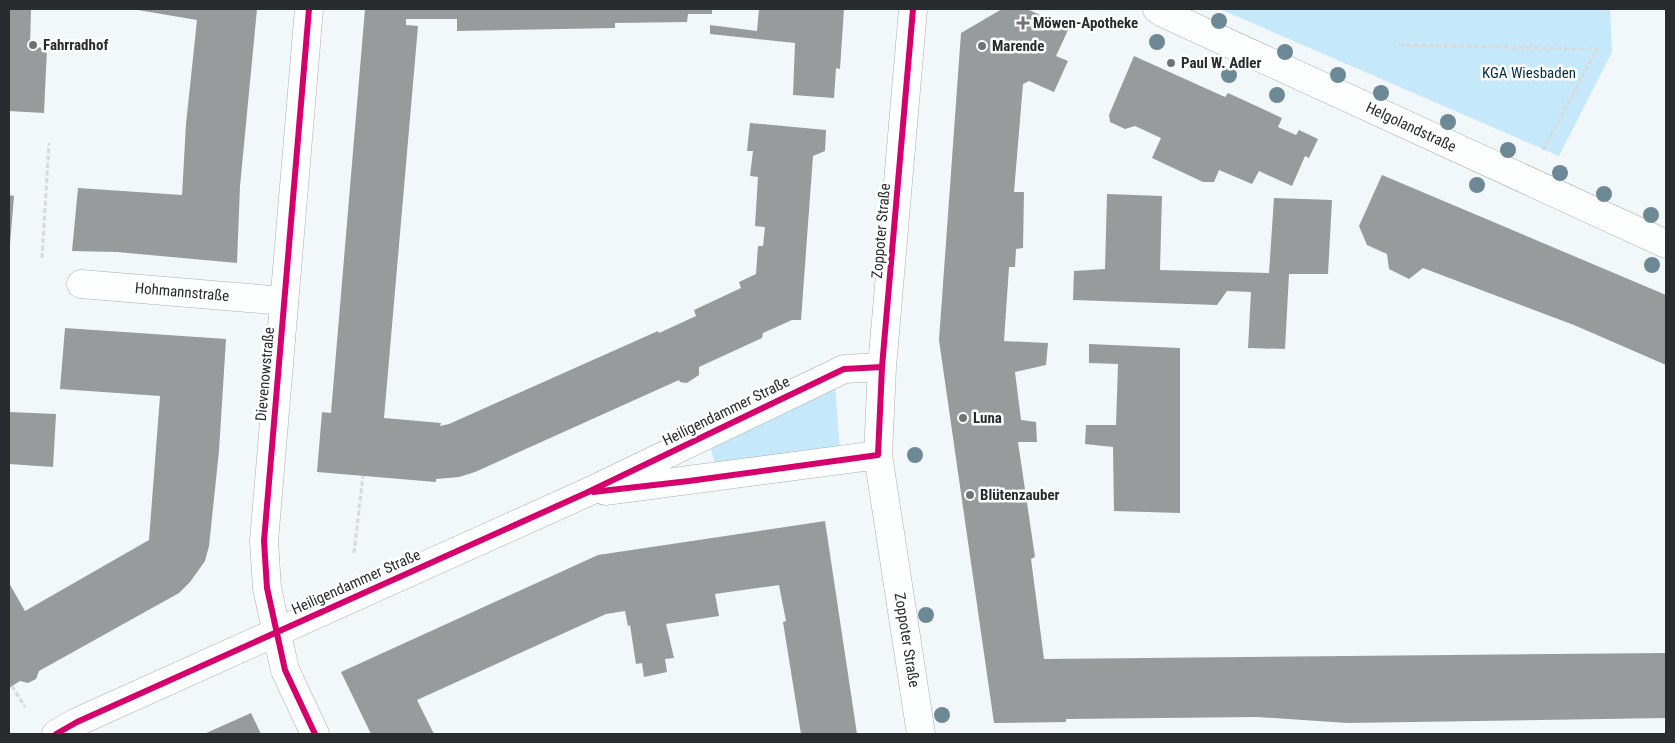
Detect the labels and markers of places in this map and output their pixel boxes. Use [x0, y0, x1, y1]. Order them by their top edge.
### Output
place label: Möwen-Apotheke [1033, 14, 1138, 32]
marker: Möwen-Apotheke [1017, 17, 1029, 29]
place label: Fahrradhof [43, 36, 108, 54]
place label: Marende [992, 37, 1044, 55]
marker: Fahrradhof [27, 39, 39, 51]
marker: Marende [976, 40, 988, 52]
place label: Paul W. Adler [1181, 54, 1261, 72]
marker: Paul W. Adler [1165, 57, 1177, 69]
place label: Luna [973, 409, 1002, 427]
marker: Luna [957, 412, 969, 424]
place label: Blütenzauber [980, 486, 1060, 504]
marker: Blütenzauber [964, 489, 976, 501]

